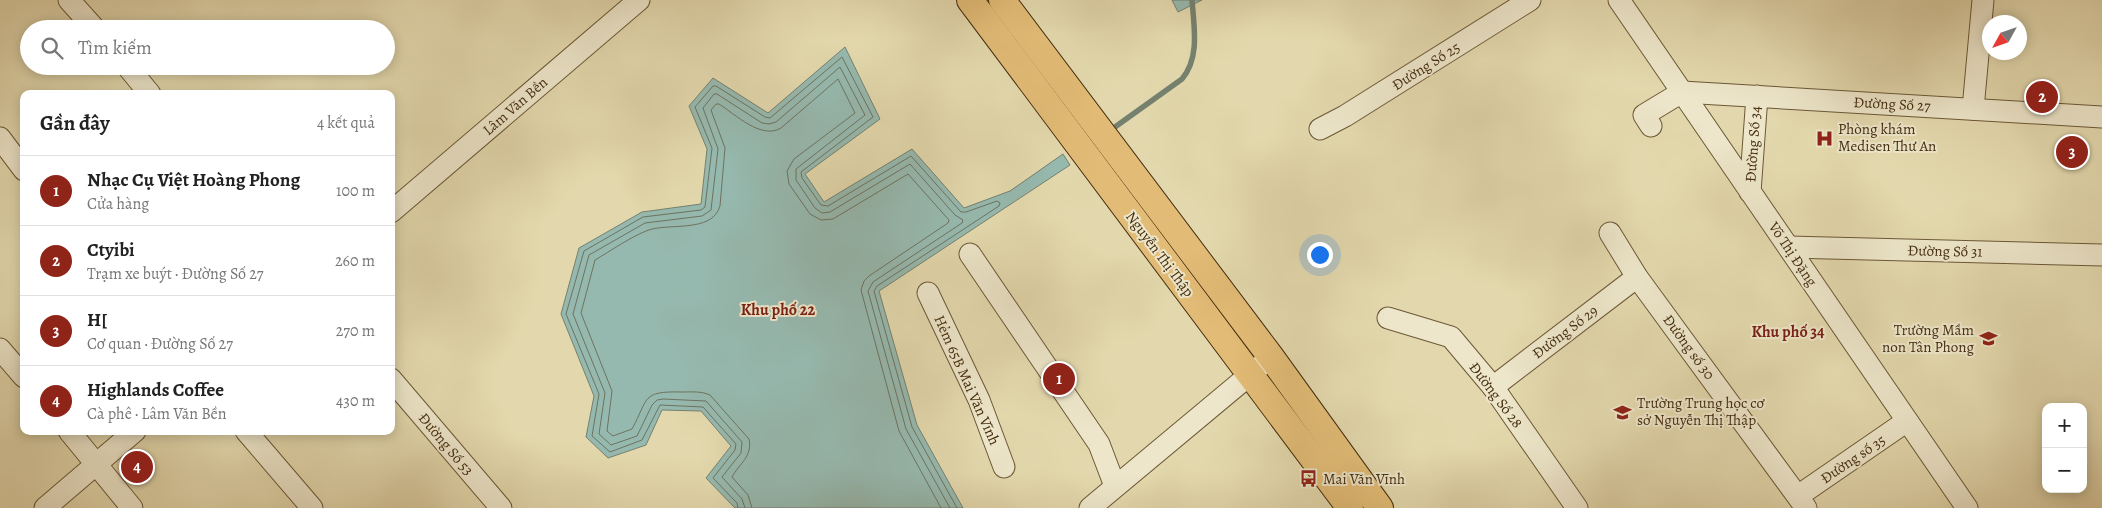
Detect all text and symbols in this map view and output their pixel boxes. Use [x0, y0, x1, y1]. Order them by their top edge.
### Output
north arrow [1982, 15, 2027, 60]
search box [20, 20, 395, 75]
icon: search [38, 34, 66, 62]
text: Tìm kiếm [78, 35, 152, 61]
street label: Đường Số 25 [1388, 37, 1464, 95]
street label: Lâm Văn Bền [478, 72, 552, 140]
pin: 2 [2026, 78, 2058, 116]
street label: Đường Số 27 [1853, 92, 1932, 116]
street label: Đường Số 34 [1740, 105, 1766, 183]
text: Gần đây [40, 109, 110, 137]
text: 4 kết quả [317, 112, 375, 134]
place label: Phòng khám Medisen Thư An [1838, 119, 1936, 156]
hospital icon: Phòng khám Medisen Thư An [1814, 128, 1834, 148]
pin: 3 [2056, 133, 2088, 171]
text: Nhạc Cụ Việt Hoàng Phong [87, 167, 300, 193]
text: 1 [53, 180, 59, 202]
text: 100 m [336, 180, 375, 202]
text: Cửa hàng [87, 193, 149, 215]
street label: Nguyễn Thị Thập [1121, 207, 1199, 301]
street label: Võ Thị Đặng [1763, 217, 1822, 291]
text: Ctyibi [87, 237, 135, 263]
street label: Đường Số 31 [1907, 240, 1983, 262]
your location [1307, 242, 1333, 268]
text: 2 [52, 250, 60, 272]
text: 260 m [335, 250, 375, 272]
text: Trạm xe buýt · Đường Số 27 [87, 263, 264, 285]
district label: Khu phố 22 [741, 299, 815, 321]
street label: Đường Số 29 [1528, 301, 1602, 363]
text: H[ [87, 307, 107, 333]
street label: Đường số 30 [1659, 310, 1719, 384]
street label: Hẻm 65B Mai Văn Vĩnh [929, 312, 1005, 448]
text: 3 [53, 320, 59, 342]
text: 270 m [336, 320, 375, 342]
place label: Trường Mầm non Tân Phong [1882, 320, 1975, 357]
district label: Khu phố 34 [1751, 321, 1825, 343]
school or university icon: Trường Mầm non Tân Phong [1978, 329, 1998, 349]
text: Cơ quan · Đường Số 27 [87, 333, 233, 355]
street label: Đường Số 28 [1465, 358, 1527, 432]
pin: 1 [1043, 360, 1075, 398]
text: Highlands Coffee [87, 377, 224, 403]
text: 4 [52, 390, 60, 412]
text: 430 m [336, 390, 375, 412]
place label: Trường Trung học cơ sở Nguyễn Thị Thập [1637, 393, 1765, 430]
school or university icon: Trường Trung học cơ sở Nguyễn Thị Thập [1613, 402, 1633, 422]
text: Cà phê · Lâm Văn Bền [87, 403, 227, 425]
map controls [2042, 403, 2087, 493]
button: + [2042, 403, 2087, 448]
street label: Đường Số 53 [414, 408, 478, 480]
street label: Đường số 35 [1816, 430, 1890, 488]
pin: 4 [121, 448, 153, 486]
button: − [2042, 448, 2087, 493]
bus stop icon: Mai Văn Vĩnh [1299, 469, 1319, 489]
place label: Mai Văn Vĩnh [1323, 469, 1405, 489]

